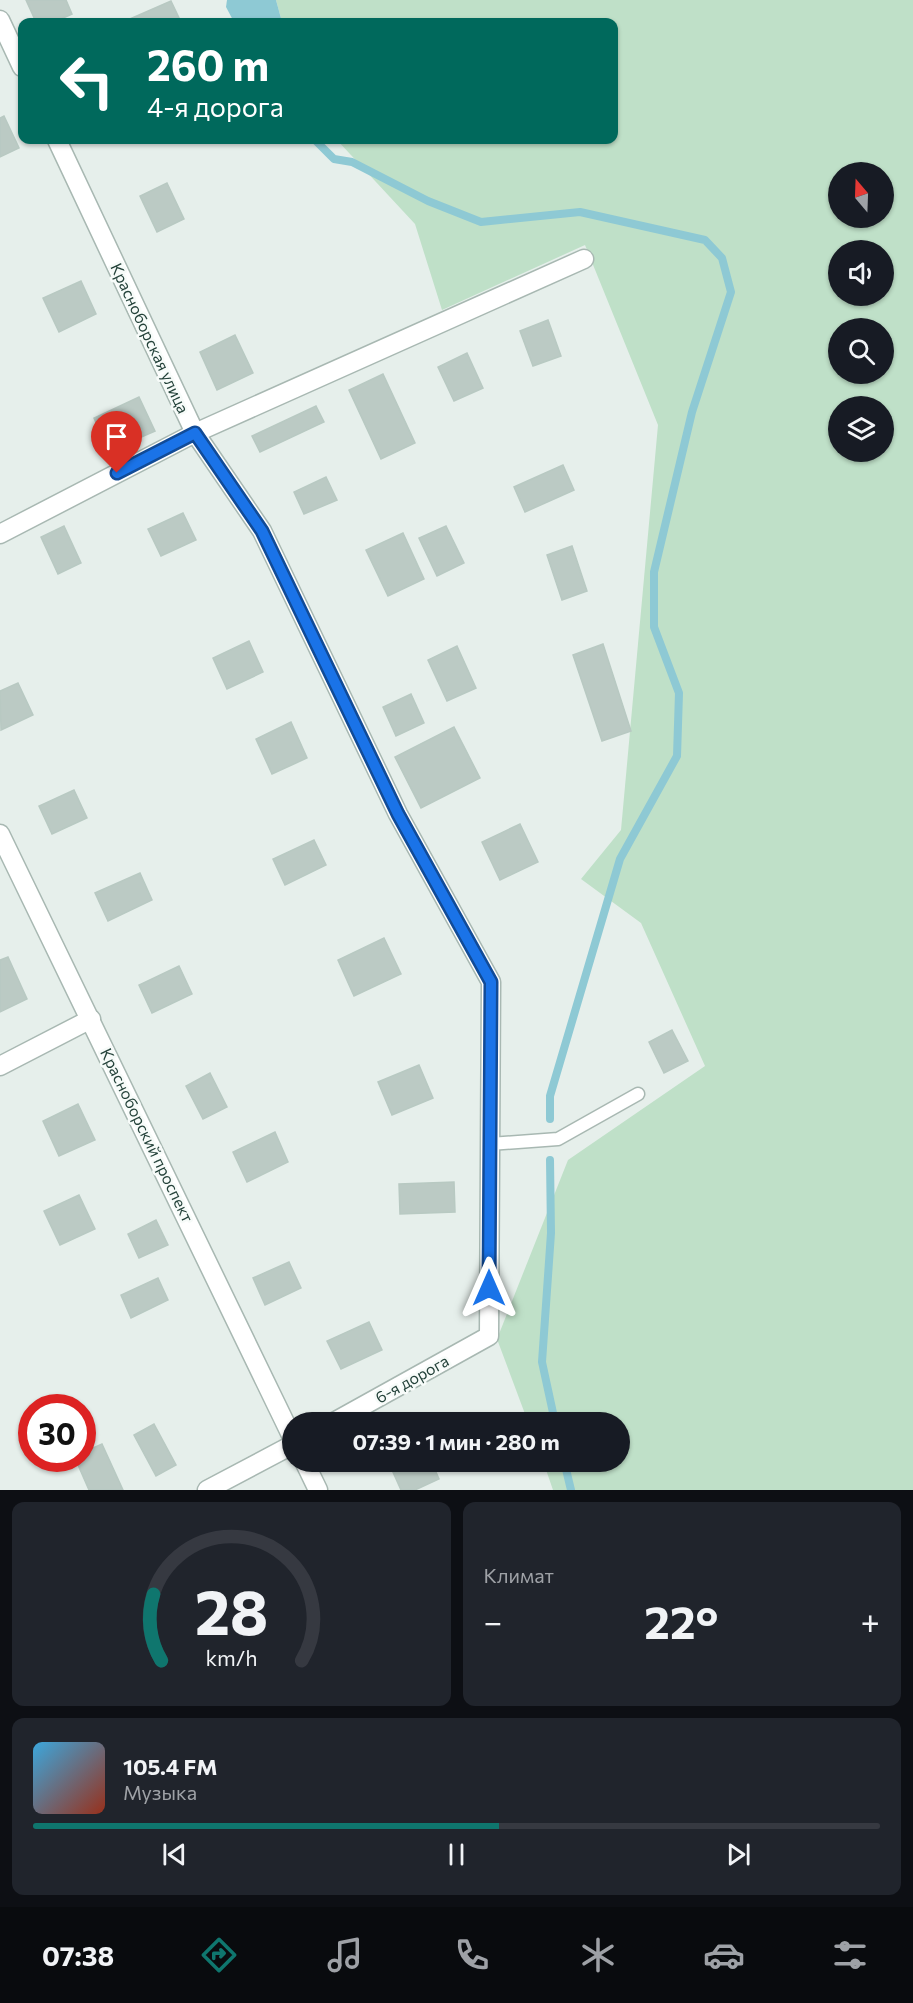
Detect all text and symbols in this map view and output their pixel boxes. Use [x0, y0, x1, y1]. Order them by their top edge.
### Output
text: 260 m [147, 38, 269, 90]
icon: left [48, 42, 126, 120]
text: 4-я дорога [147, 90, 284, 123]
north arrow [828, 162, 894, 228]
map controls [828, 162, 894, 462]
button: sound [828, 240, 894, 306]
street label: Красноборская улица [107, 260, 194, 416]
button: search [828, 318, 894, 384]
button: layers [828, 396, 894, 462]
pin [91, 411, 142, 473]
icon: arrive [100, 420, 133, 453]
street label: Красноборский проспект [97, 1045, 198, 1225]
position arrow [457, 1256, 521, 1320]
street label: 6-я дорога [372, 1351, 452, 1407]
speed limit sign: 30 [18, 1394, 96, 1472]
text: 07:39 · 1 мин · 280 m [352, 1428, 560, 1455]
text: Климат [484, 1563, 554, 1587]
text: 28 [194, 1572, 268, 1648]
text: 22° [644, 1593, 718, 1648]
text: − [484, 1600, 502, 1641]
text: + [861, 1600, 880, 1641]
text: km/h [205, 1644, 257, 1670]
text: 105.4 FM [123, 1753, 217, 1780]
text: Музыка [123, 1780, 197, 1804]
icon: previous [158, 1838, 191, 1871]
icon: pause [440, 1838, 473, 1871]
icon: next [722, 1838, 755, 1871]
icon: directions [198, 1934, 240, 1976]
icon: music [324, 1934, 366, 1976]
icon: phone [451, 1934, 493, 1976]
icon: climate [577, 1934, 619, 1976]
icon: car [703, 1934, 745, 1976]
icon: filters [829, 1934, 871, 1976]
text: 07:38 [42, 1939, 114, 1972]

